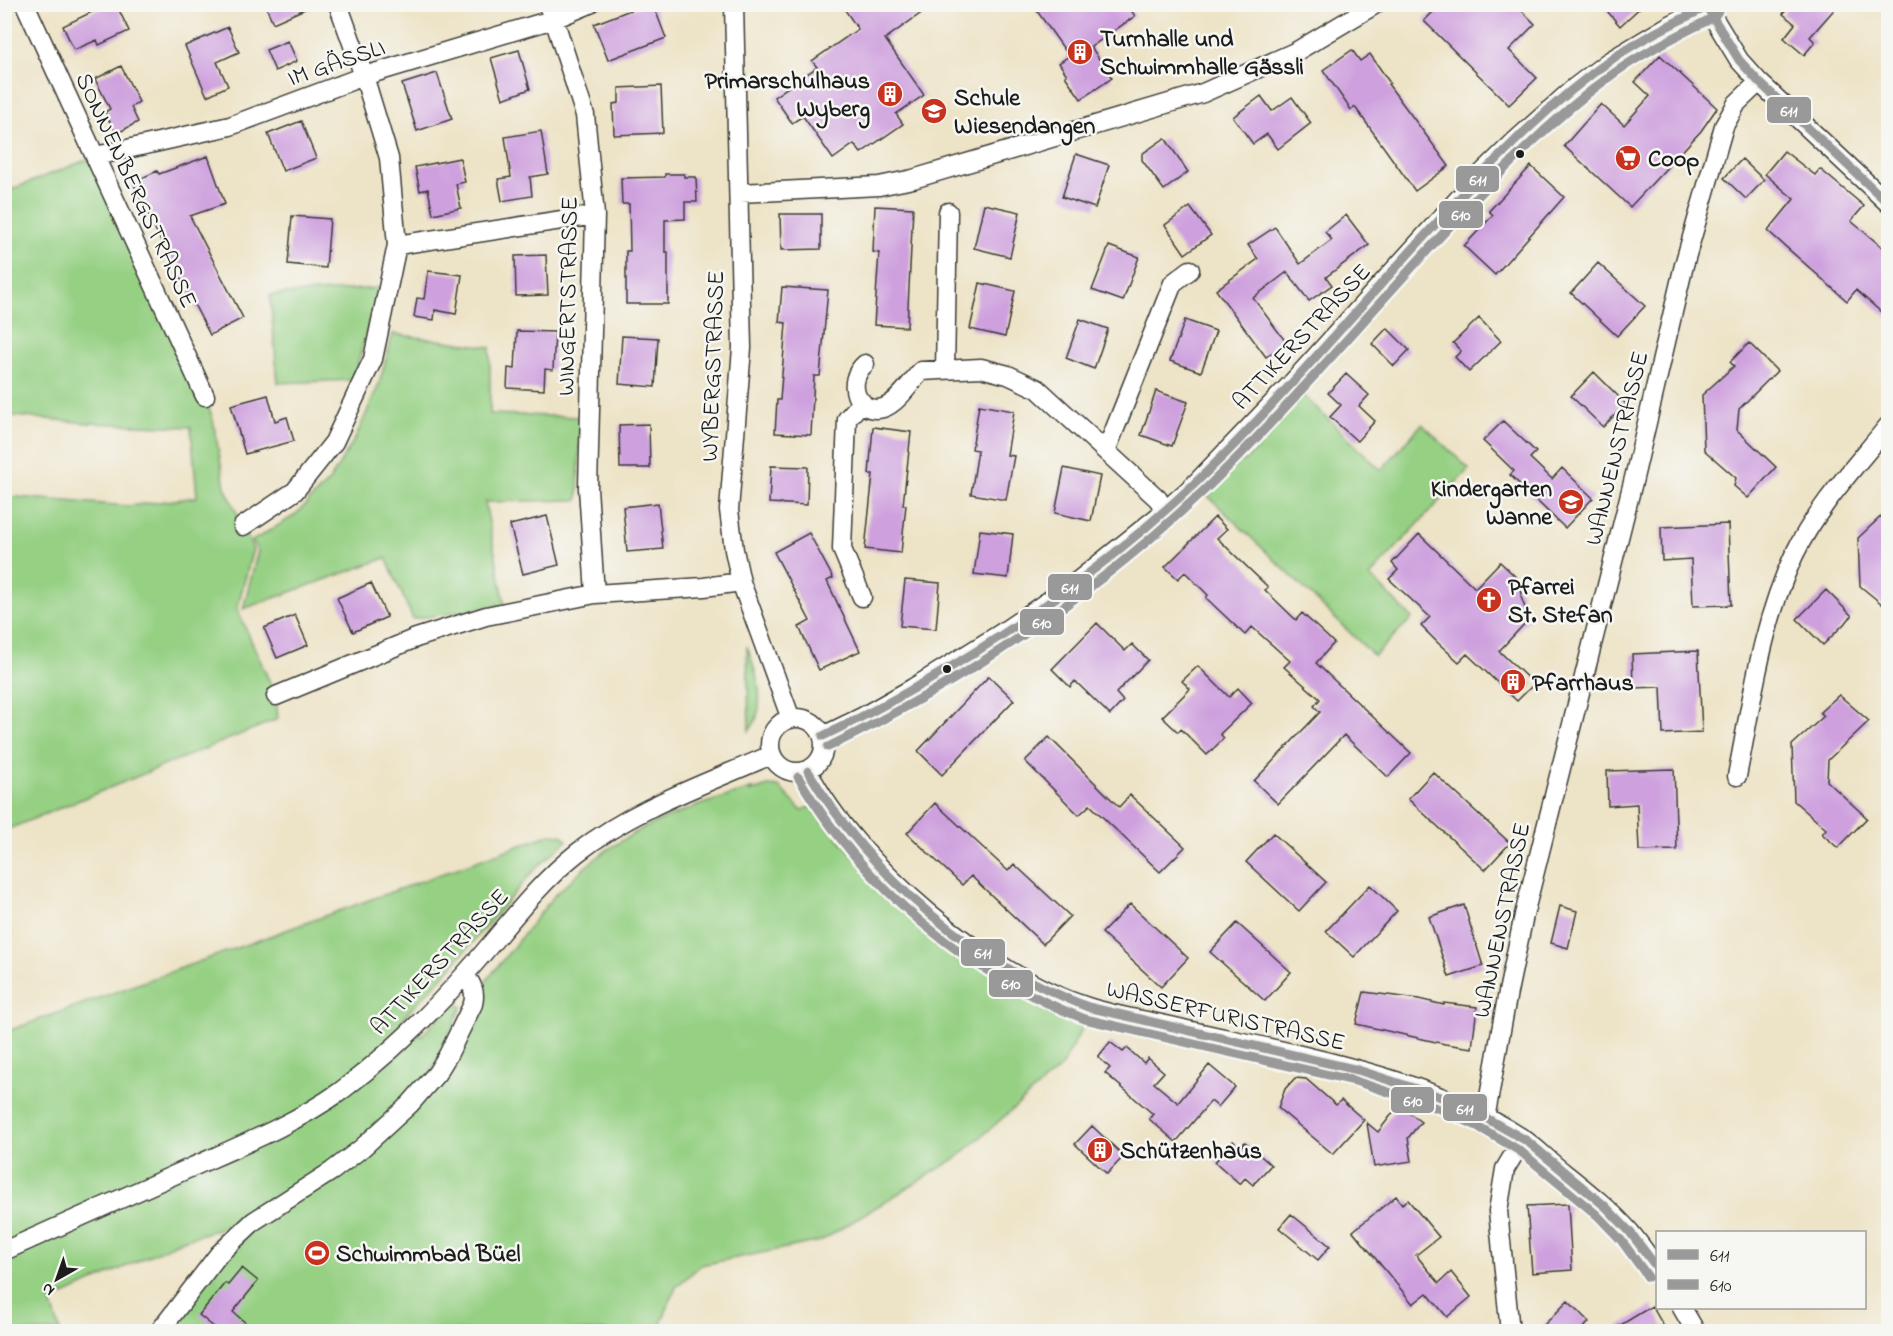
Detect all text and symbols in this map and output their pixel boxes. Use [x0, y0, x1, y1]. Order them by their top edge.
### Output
place label: Turnhalle und Schwimmhalle Gässli [1100, 23, 1304, 86]
street label: IM GÄSSLI [283, 31, 390, 97]
building icon: Turnhalle und Schwimmhalle Gässli [1065, 37, 1095, 67]
place label: Primarschulhaus Wyberg [705, 65, 870, 129]
street label: SONNENBERGSTRASSE [65, 68, 205, 315]
building icon: Primarschulhaus Wyberg [875, 79, 905, 109]
place label: Schule Wiesendangen [954, 82, 1096, 146]
school or university icon: Schule Wiesendangen [919, 96, 949, 126]
line badge: 611 [1766, 96, 1812, 124]
text: 611 [1779, 100, 1799, 124]
supermarket icon: Coop [1613, 143, 1643, 173]
place label: Coop [1648, 143, 1699, 178]
unlabelled marker [1514, 148, 1526, 160]
line badge: 611 [1455, 165, 1500, 193]
text: 611 [1468, 169, 1488, 193]
street label: WINGERTSTRASSE [550, 196, 589, 396]
line badge: 610 [1438, 200, 1484, 229]
text: 610 [1450, 204, 1471, 228]
street label: ATTIKERSTRASSE [1225, 256, 1380, 419]
street label: WYBERGSTRASSE [694, 270, 735, 462]
street label: WANNENSTRASSE [1577, 348, 1659, 549]
place label: Kindergarten Wanne [1431, 473, 1553, 536]
school or university icon: Kindergarten Wanne [1556, 487, 1586, 517]
place label: Pfarrei St. Stefan [1508, 571, 1613, 634]
line badge: 611 [1047, 573, 1093, 601]
text: 611 [1060, 577, 1080, 601]
church icon: Pfarrei St. Stefan [1474, 585, 1504, 615]
line badge: 610 [1019, 608, 1065, 636]
text: 610 [1031, 612, 1052, 636]
unlabelled marker [941, 663, 953, 675]
building icon: Pfarrhaus [1498, 667, 1528, 697]
place label: Pfarrhaus [1532, 667, 1634, 702]
street label: WANNENSTRASSE [1466, 820, 1541, 1022]
street label: ATTIKERSTRASSE [363, 881, 518, 1044]
line badge: 611 [960, 938, 1006, 967]
text: 611 [973, 942, 993, 966]
line badge: 610 [988, 969, 1034, 998]
text: 610 [1000, 973, 1021, 997]
street label: WASSERFURISTRASSE [1103, 973, 1348, 1062]
line badge: 610 [1390, 1086, 1435, 1114]
text: 610 [1402, 1090, 1423, 1114]
line badge: 611 [1442, 1093, 1488, 1122]
text: 611 [1455, 1098, 1475, 1122]
building icon: Schützenhaus [1085, 1135, 1115, 1165]
place label: Schützenhaus [1120, 1135, 1262, 1170]
legend [1656, 1231, 1866, 1309]
sports icon: Schwimmbad Büel [302, 1238, 332, 1268]
place label: Schwimmbad Büel [336, 1238, 521, 1273]
text: 611 [1710, 1244, 1730, 1270]
north arrow [27, 1249, 87, 1309]
text: 610 [1710, 1274, 1732, 1300]
text: N [37, 1276, 60, 1302]

